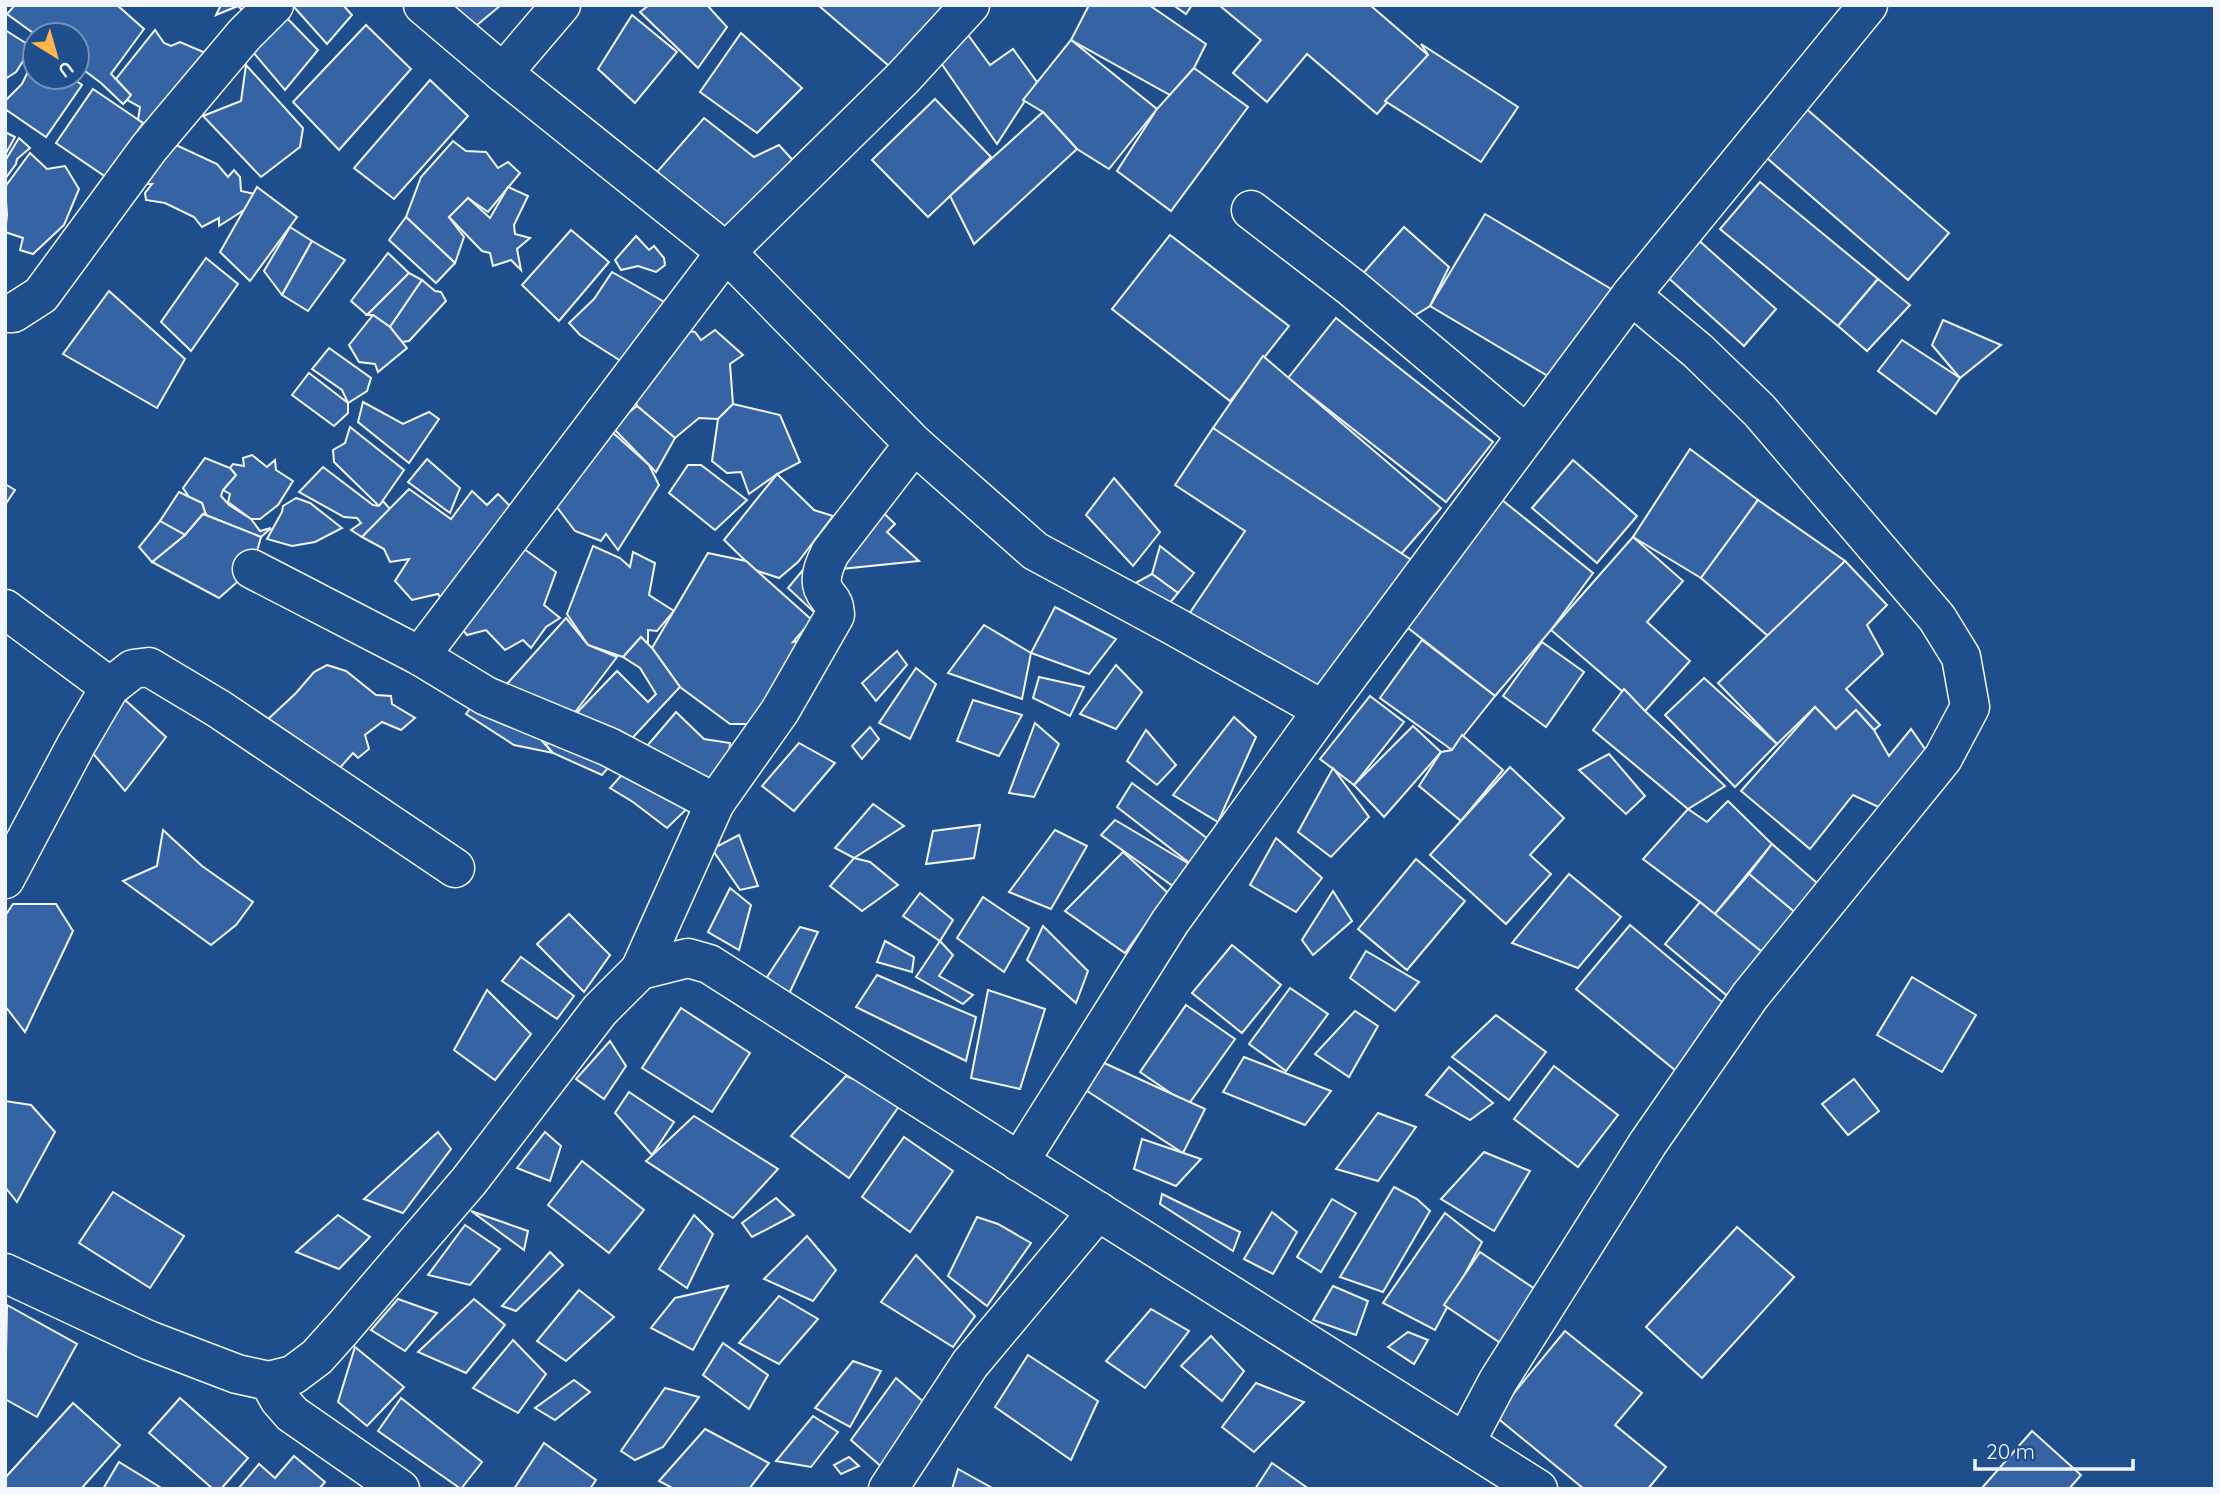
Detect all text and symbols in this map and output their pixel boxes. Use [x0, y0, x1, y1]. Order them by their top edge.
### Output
north arrow [21, 21, 91, 91]
text: U [54, 56, 79, 83]
scale bar [1975, 1428, 2132, 1472]
text: 20 m [1986, 1438, 2035, 1464]

